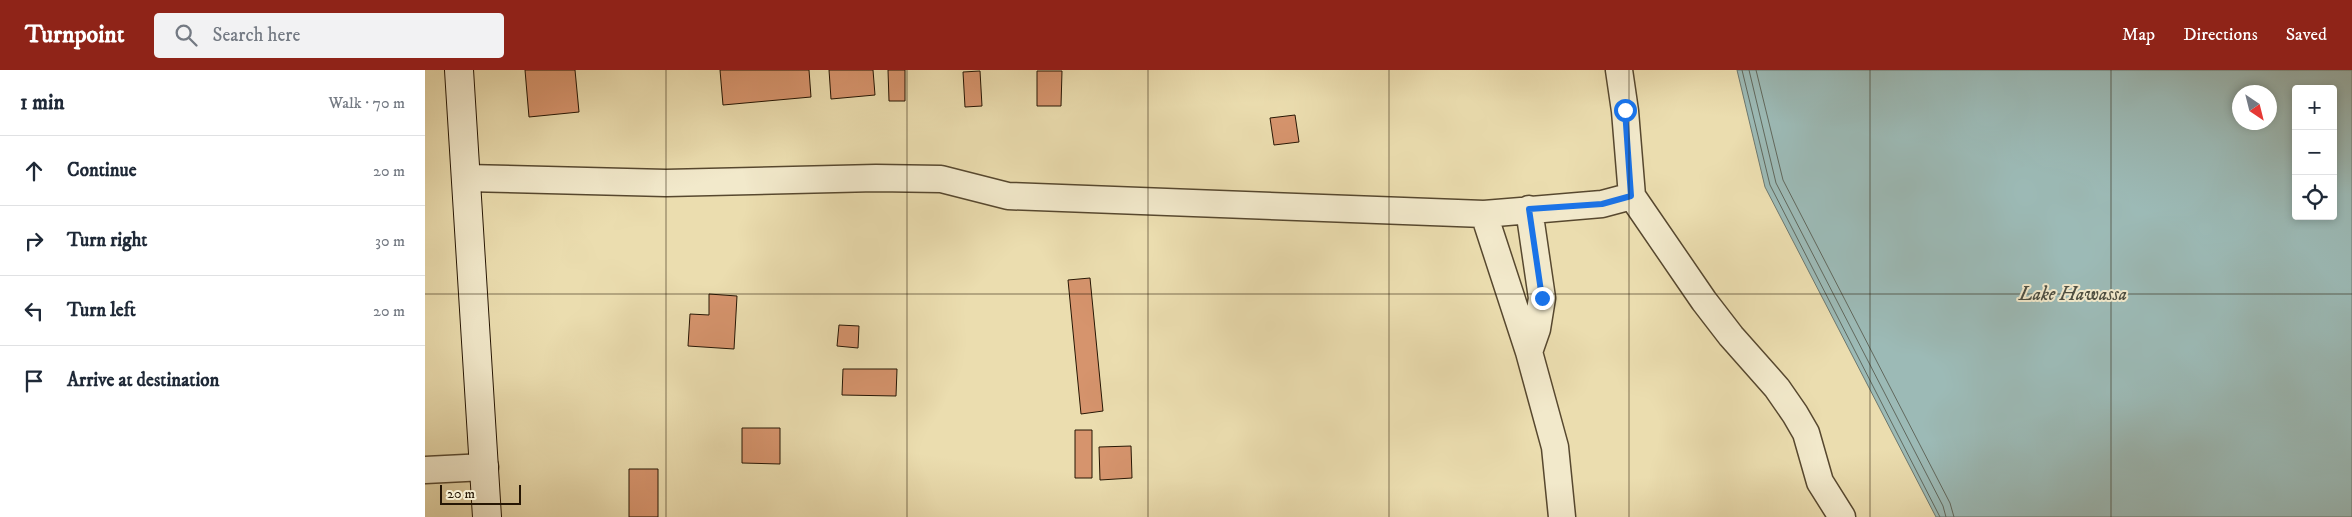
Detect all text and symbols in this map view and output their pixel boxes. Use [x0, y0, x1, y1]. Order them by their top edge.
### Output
search box [154, 13, 504, 58]
text: Turnpoint [25, 20, 124, 50]
icon: search [172, 21, 200, 49]
text: Search here [212, 24, 300, 47]
text: Map [2122, 24, 2155, 46]
text: Directions [2183, 24, 2258, 46]
text: Saved [2286, 24, 2327, 46]
north arrow [2232, 85, 2277, 130]
map controls [2292, 85, 2337, 220]
button: + [2292, 85, 2337, 130]
text: 1 min [20, 90, 64, 116]
text: Walk · 70 m [329, 93, 405, 113]
route start [1614, 99, 1637, 122]
button: − [2292, 130, 2337, 175]
icon: ahead [20, 157, 48, 185]
text: Continue [67, 159, 137, 182]
text: 20 m [373, 161, 405, 181]
button: locate [2292, 175, 2337, 220]
icon: right [20, 227, 48, 255]
text: Turn right [67, 229, 147, 252]
text: 30 m [375, 231, 405, 251]
water label: Lake Hawassa [2018, 283, 2127, 306]
route end [1531, 287, 1554, 310]
icon: left [20, 297, 48, 325]
text: Turn left [67, 299, 136, 322]
text: 20 m [373, 301, 405, 321]
icon: arrive [20, 367, 48, 395]
text: Arrive at destination [67, 369, 219, 392]
scale bar [440, 482, 521, 505]
text: 20 m [447, 485, 475, 503]

